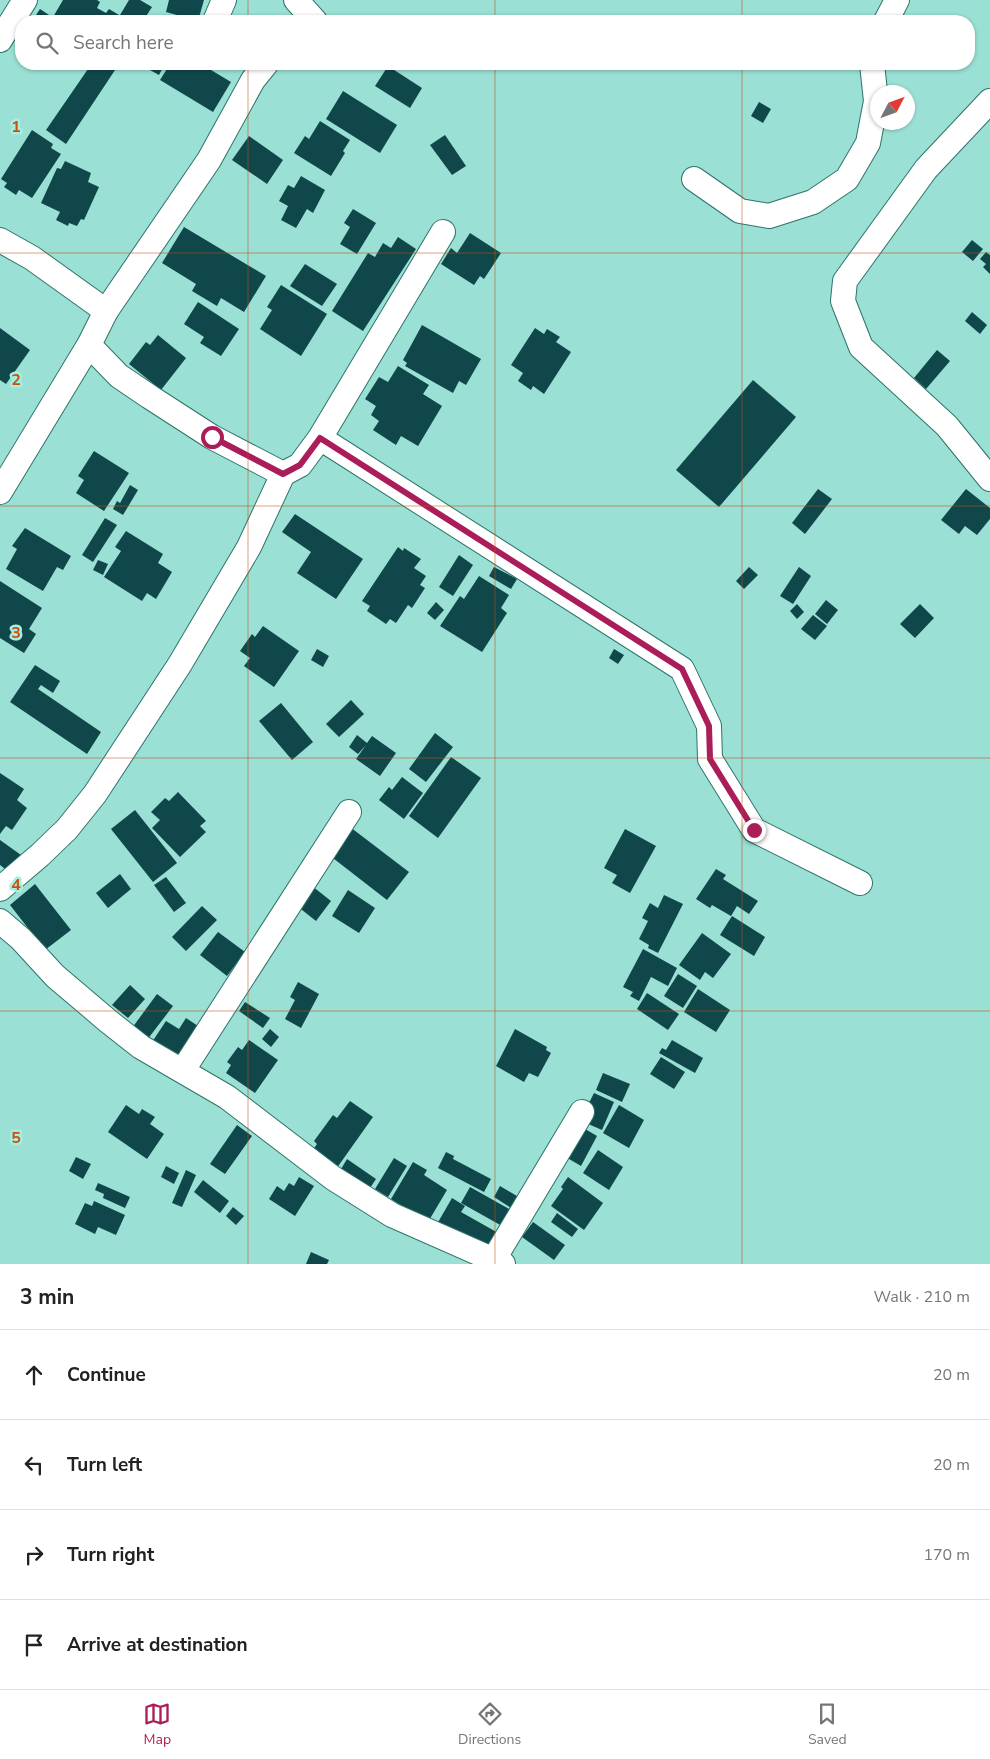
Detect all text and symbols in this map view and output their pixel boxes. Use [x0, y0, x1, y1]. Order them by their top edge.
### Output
search box [15, 15, 975, 70]
icon: search [33, 29, 61, 57]
text: Search here [73, 30, 174, 56]
north arrow [870, 85, 915, 130]
text: 1 [11, 116, 21, 138]
text: 2 [11, 369, 21, 391]
route start [201, 426, 224, 449]
text: 3 [11, 622, 21, 644]
route end [743, 819, 766, 842]
text: 4 [11, 874, 21, 896]
text: 5 [11, 1127, 21, 1149]
text: 3 min [20, 1283, 74, 1311]
text: Walk · 210 m [874, 1286, 970, 1308]
icon: ahead [20, 1361, 48, 1389]
text: Continue [67, 1362, 146, 1388]
text: 20 m [933, 1364, 970, 1386]
icon: left [20, 1451, 48, 1479]
text: Turn left [67, 1452, 142, 1478]
text: 20 m [933, 1454, 970, 1476]
icon: right [20, 1541, 48, 1569]
text: Turn right [67, 1542, 154, 1568]
text: 170 m [923, 1544, 970, 1566]
icon: arrive [20, 1631, 48, 1659]
text: Arrive at destination [67, 1632, 248, 1658]
tab: Map [143, 1700, 171, 1749]
tab: Directions [458, 1700, 521, 1749]
tab: Saved [808, 1700, 847, 1749]

